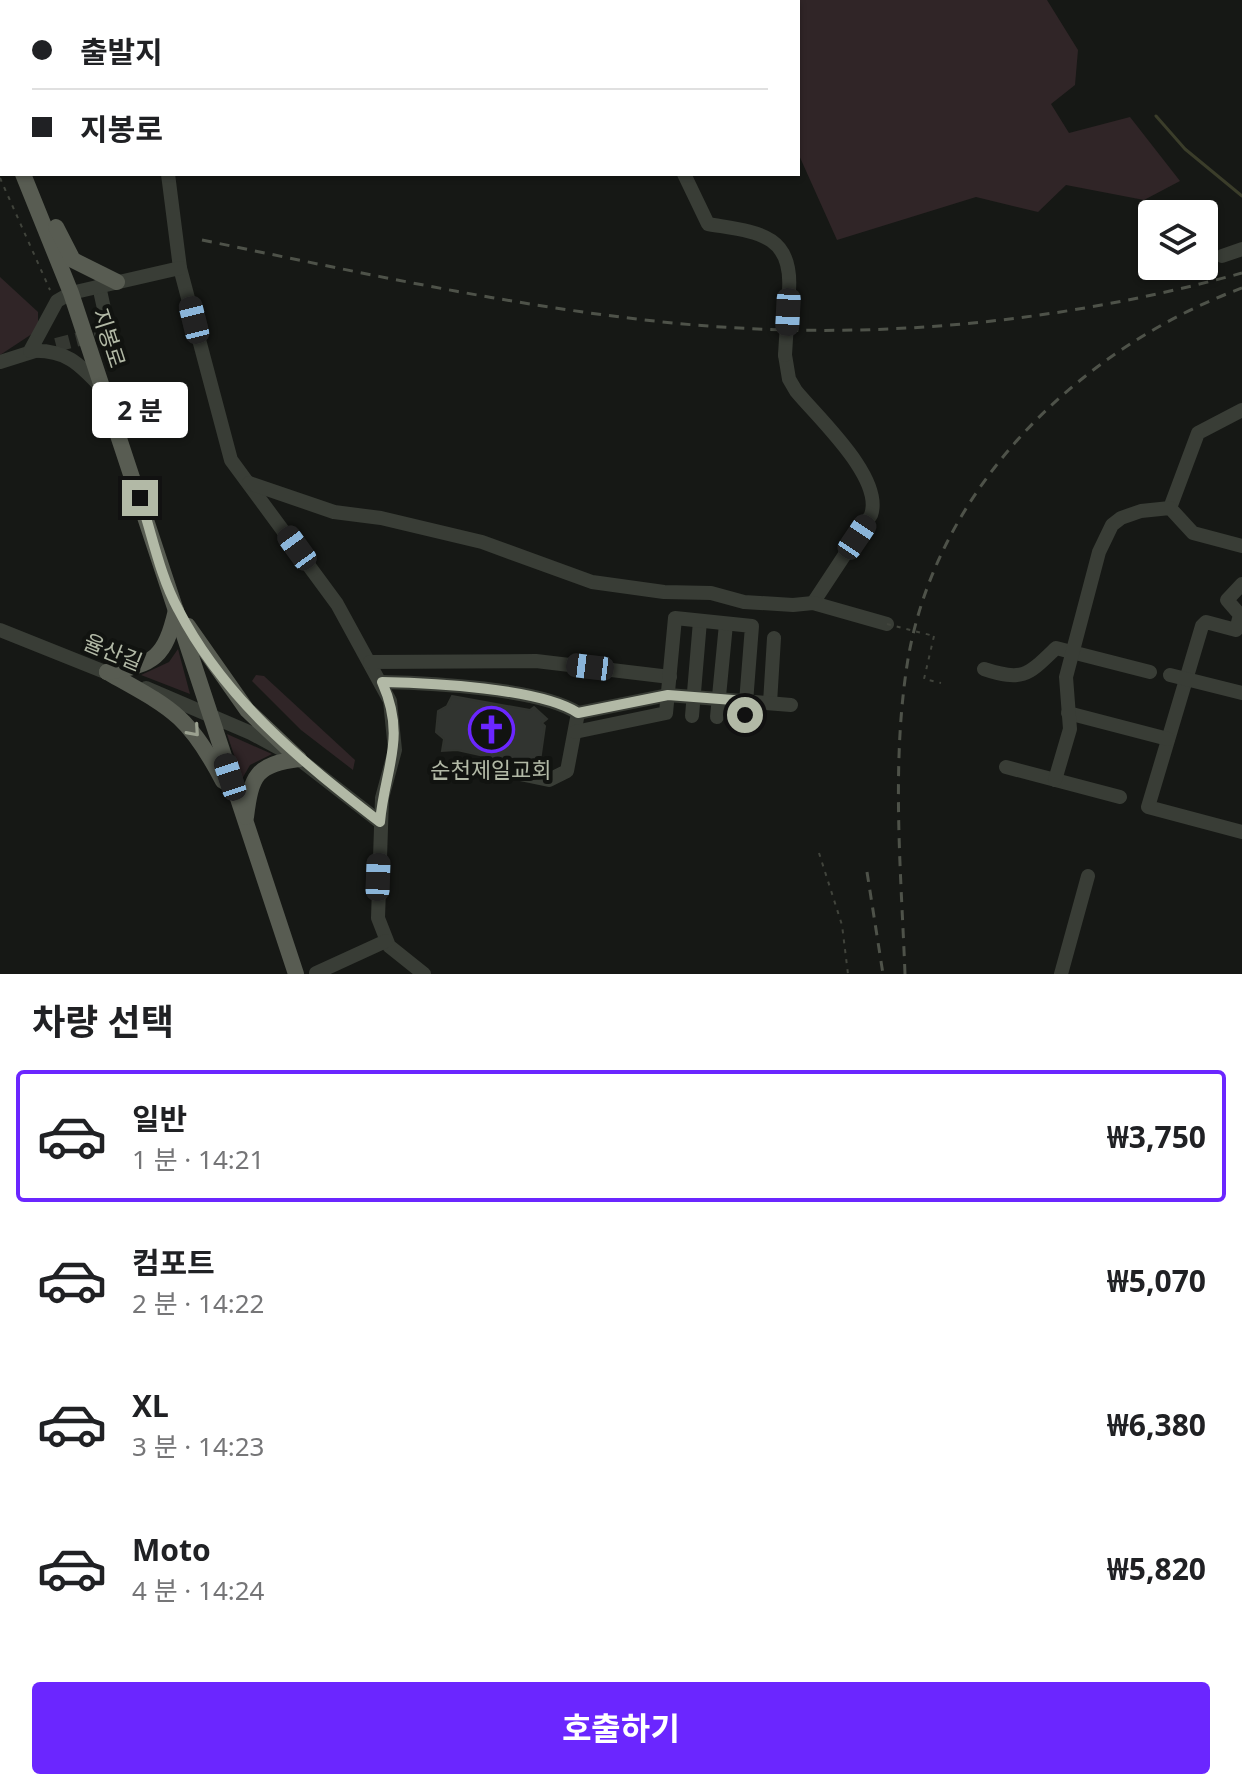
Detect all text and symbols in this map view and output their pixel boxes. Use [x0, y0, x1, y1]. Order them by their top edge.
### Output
text: 출발지 [80, 31, 163, 72]
text: 지봉로 [80, 108, 163, 149]
map controls [1138, 200, 1218, 280]
button: layers [1138, 200, 1218, 280]
car [775, 287, 801, 337]
car [177, 294, 211, 346]
street label: 지봉로 [86, 304, 134, 371]
callout: 2 분 [92, 382, 188, 438]
text: 2 분 [117, 392, 163, 428]
route end [122, 480, 158, 516]
car [834, 510, 880, 564]
car [273, 522, 321, 574]
street label: 율산길 [80, 626, 147, 676]
car [565, 652, 615, 682]
route start [727, 697, 763, 733]
church icon: 순천제일교회 [467, 705, 515, 753]
one-way arrow [184, 722, 199, 737]
car [211, 750, 249, 804]
place label: 순천제일교회 [430, 754, 552, 784]
car [365, 853, 391, 901]
text: 차량 선택 [32, 997, 174, 1046]
text: 일반 [132, 1098, 187, 1139]
icon: car [36, 1100, 108, 1172]
text: ₩3,750 [1107, 1116, 1206, 1157]
text: 1 분 · 14:21 [132, 1141, 265, 1177]
text: 컴포트 [132, 1242, 215, 1283]
icon: car [36, 1244, 108, 1316]
text: ₩5,070 [1107, 1260, 1206, 1301]
text: 2 분 · 14:22 [132, 1285, 265, 1321]
text: XL [132, 1385, 169, 1426]
icon: car [36, 1388, 108, 1460]
text: ₩6,380 [1107, 1404, 1206, 1445]
text: 3 분 · 14:23 [132, 1428, 265, 1464]
text: Moto [132, 1529, 211, 1570]
icon: car [36, 1532, 108, 1604]
text: ₩5,820 [1107, 1548, 1206, 1589]
text: 4 분 · 14:24 [132, 1572, 265, 1608]
button: 호출하기 [32, 1682, 1210, 1774]

